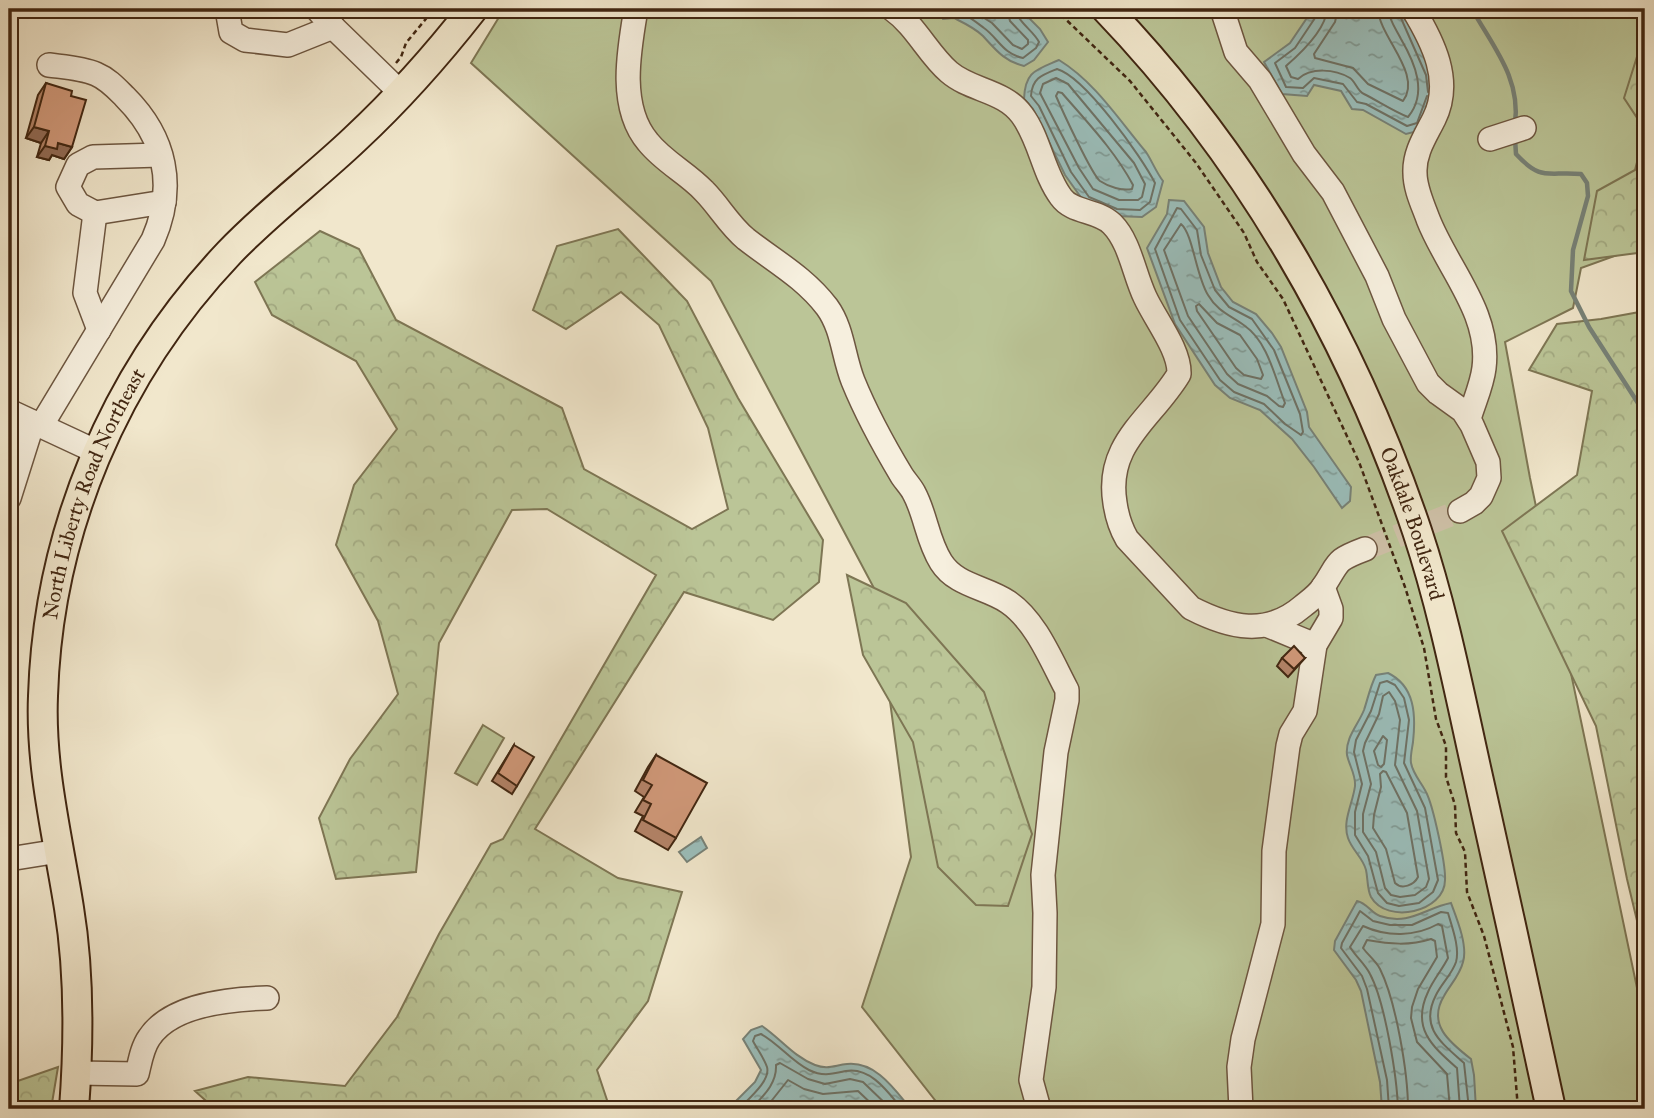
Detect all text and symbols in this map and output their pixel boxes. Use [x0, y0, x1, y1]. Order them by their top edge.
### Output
street label: North Liberty Road Northeast [37, 363, 151, 621]
street label: Oakdale Boulevard [1374, 443, 1450, 603]

